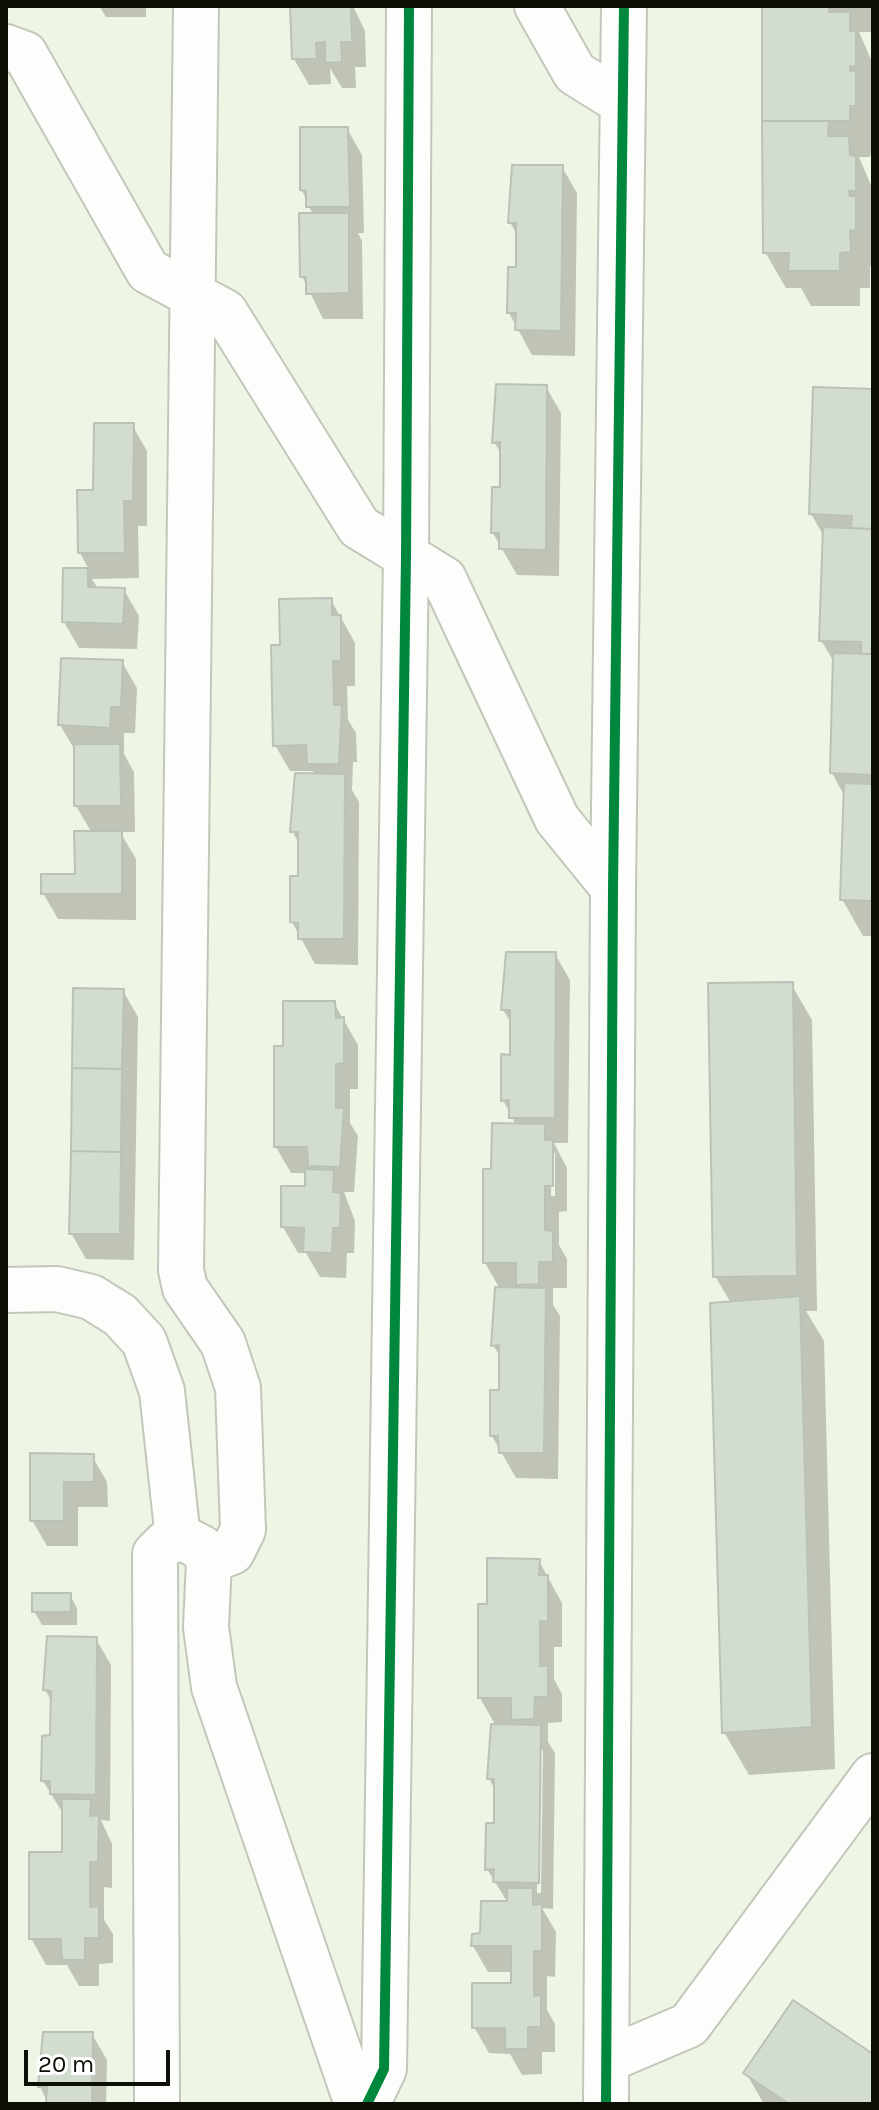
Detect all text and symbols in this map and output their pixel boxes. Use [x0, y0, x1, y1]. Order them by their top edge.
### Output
scale bar [28, 2034, 174, 2084]
text: 20 m [38, 2050, 94, 2078]

